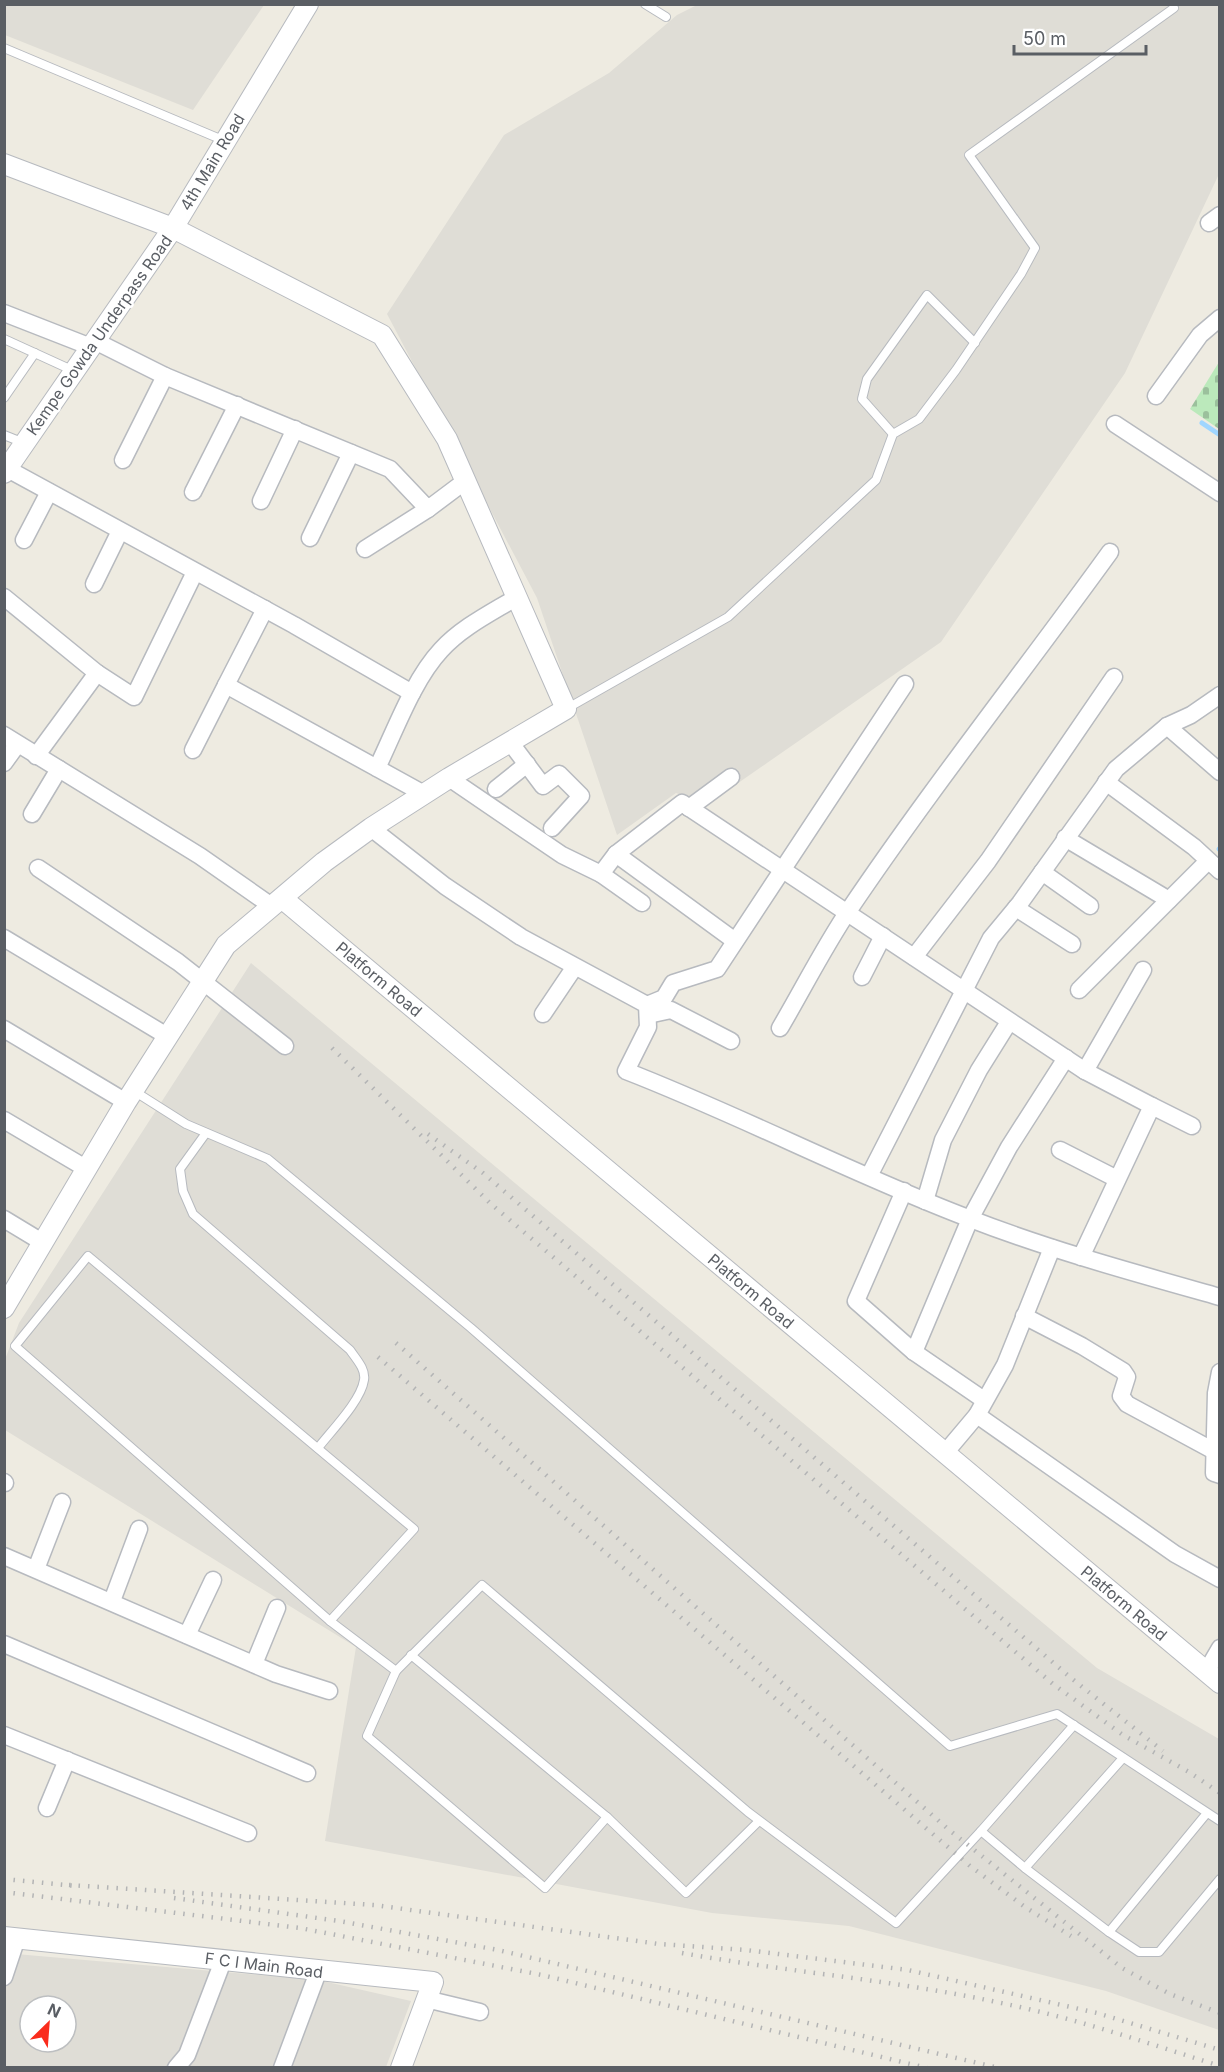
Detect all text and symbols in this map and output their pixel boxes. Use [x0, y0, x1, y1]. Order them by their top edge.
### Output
scale bar [1014, 18, 1146, 56]
text: 50 m [1023, 28, 1066, 49]
street label: 4th Main Road [175, 110, 249, 214]
street label: Kempe Gowda Underpass Road [22, 231, 176, 439]
street label: Platform Road [332, 937, 426, 1021]
street label: Platform Road [704, 1249, 798, 1333]
street label: Platform Road [1077, 1561, 1171, 1645]
street label: F C I Main Road [204, 1948, 324, 1982]
north arrow [18, 1994, 78, 2054]
text: N [45, 1999, 64, 2022]

